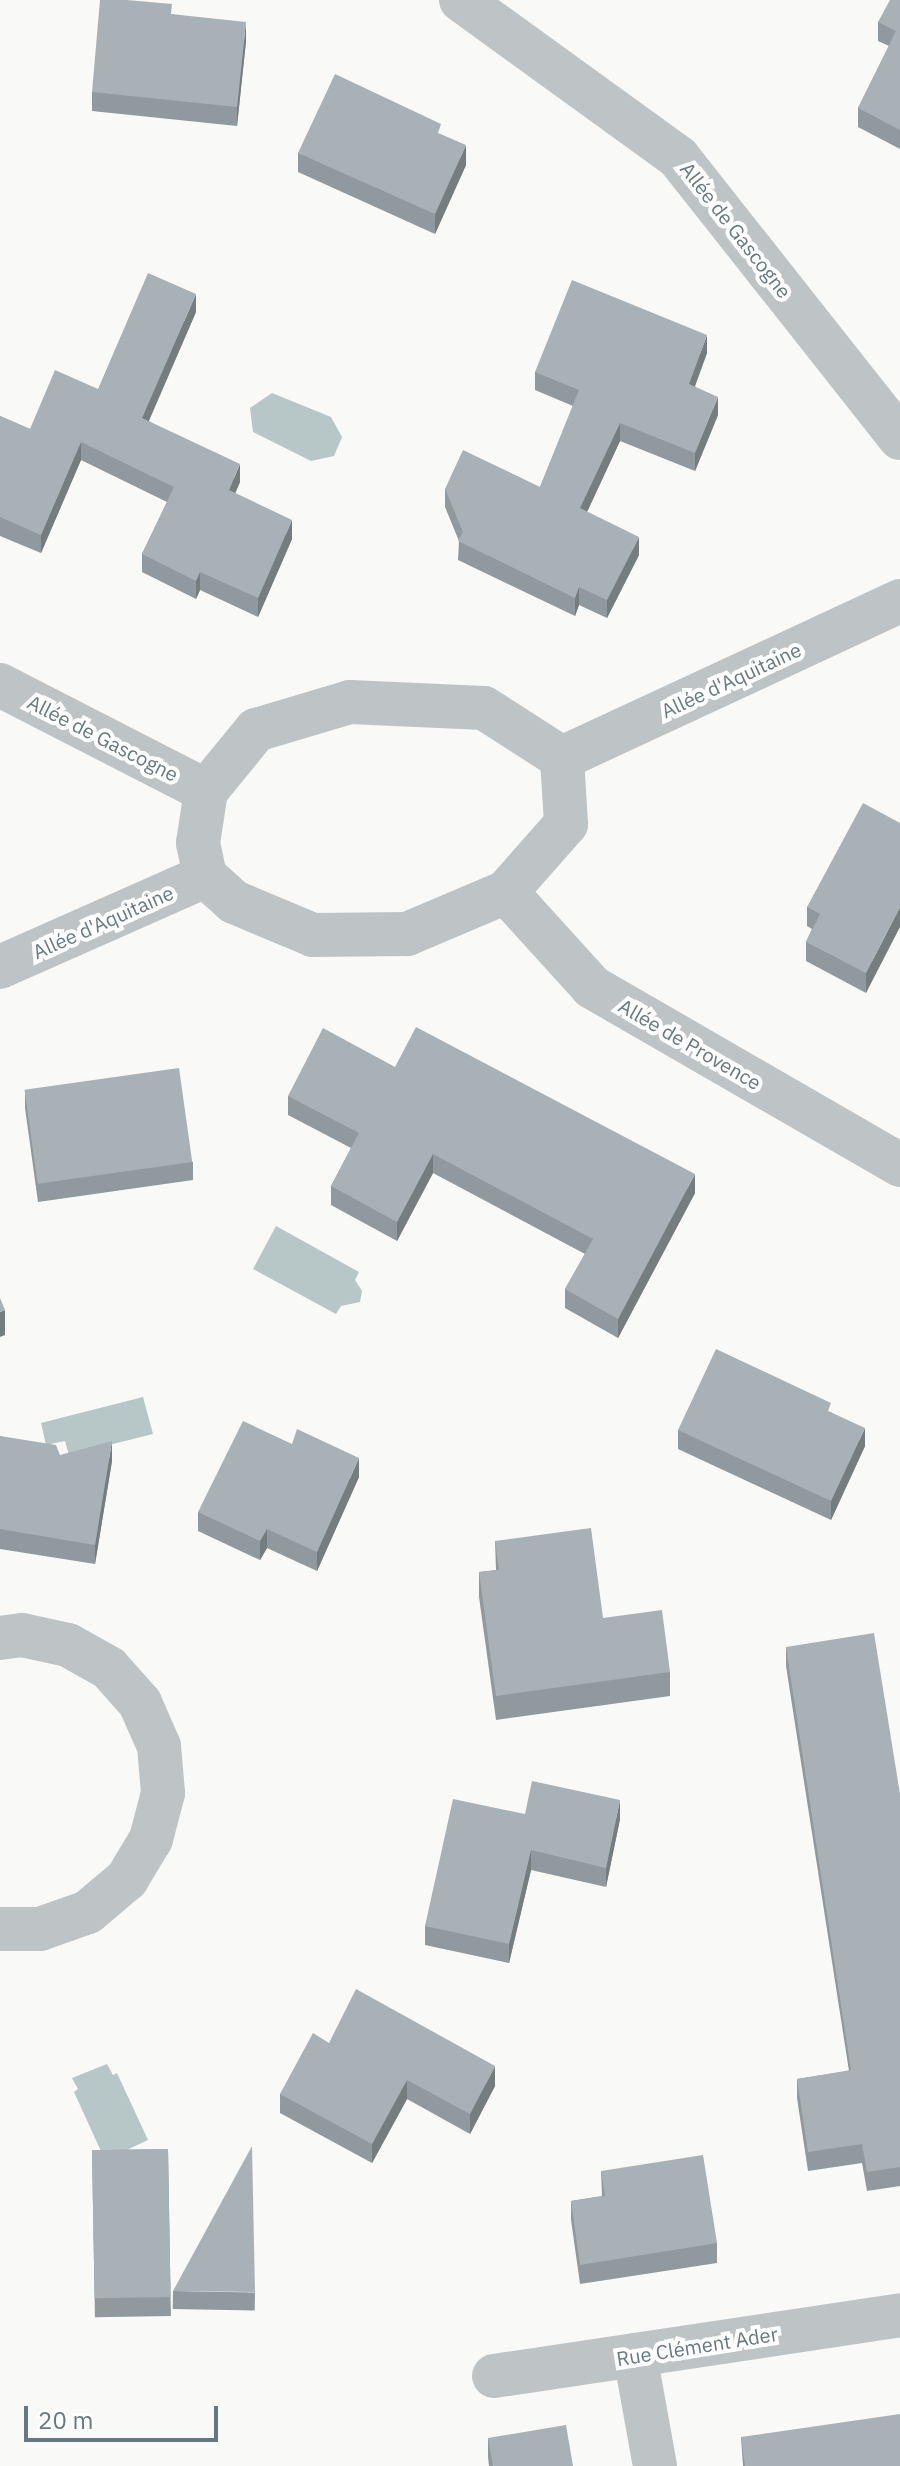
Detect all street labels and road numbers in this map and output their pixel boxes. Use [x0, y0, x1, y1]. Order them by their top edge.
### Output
street label: Allée de Gascogne [675, 157, 797, 303]
street label: Allée d'Aquitaine [657, 637, 805, 723]
street label: Allée de Gascogne [24, 690, 182, 786]
street label: Allée d'Aquitaine [29, 880, 177, 964]
street label: Allée de Provence [614, 993, 766, 1095]
street label: Rue Clément Ader [615, 2321, 779, 2371]

